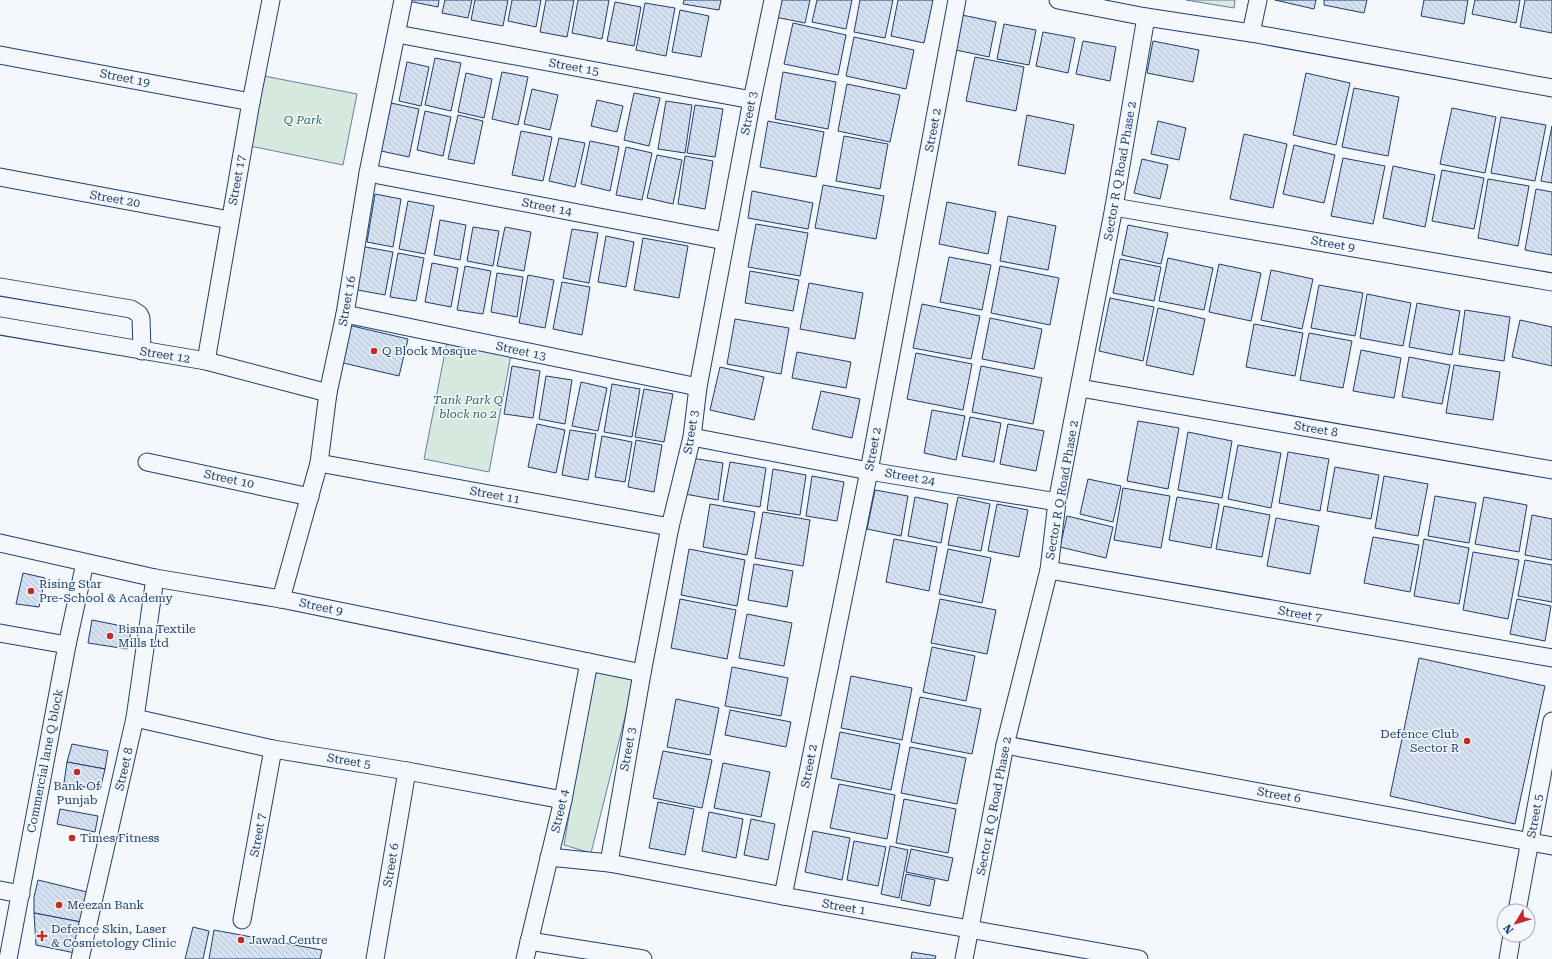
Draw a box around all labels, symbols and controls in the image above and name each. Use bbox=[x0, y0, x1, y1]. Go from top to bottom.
street label: Street 15 bbox=[548, 56, 601, 78]
street label: Street 19 bbox=[99, 66, 152, 90]
street label: Street 3 bbox=[738, 90, 760, 136]
street label: Sector R Q Road Phase 2 bbox=[1101, 100, 1139, 242]
street label: Street 2 bbox=[922, 107, 944, 153]
park label: Q Park bbox=[284, 113, 323, 127]
street label: Street 17 bbox=[226, 153, 248, 206]
street label: Street 20 bbox=[89, 188, 142, 210]
street label: Street 14 bbox=[521, 195, 574, 219]
street label: Street 9 bbox=[1310, 233, 1356, 255]
street label: Street 16 bbox=[336, 274, 358, 327]
street label: Street 13 bbox=[495, 339, 548, 363]
street label: Street 12 bbox=[139, 344, 191, 366]
place label: Q Block Mosque bbox=[382, 344, 477, 358]
marker: Q Block Mosque bbox=[369, 346, 379, 356]
park label: Tank Park Q block no 2 bbox=[433, 393, 503, 421]
street label: Street 3 bbox=[681, 409, 701, 455]
street label: Street 8 bbox=[1293, 418, 1339, 440]
street label: Sector R Q Road Phase 2 bbox=[1043, 419, 1081, 561]
street label: Street 2 bbox=[862, 426, 884, 472]
street label: Street 24 bbox=[884, 466, 937, 488]
street label: Street 10 bbox=[203, 467, 256, 491]
street label: Street 11 bbox=[469, 484, 522, 506]
place label: Rising Star Pre-School & Academy bbox=[39, 577, 174, 605]
marker: Rising Star Pre-School & Academy bbox=[26, 586, 36, 596]
street label: Street 9 bbox=[298, 596, 344, 618]
street label: Street 7 bbox=[1277, 603, 1323, 625]
place label: Bisma Textile Mills Ltd bbox=[118, 622, 196, 650]
marker: Bisma Textile Mills Ltd bbox=[105, 631, 115, 641]
street label: Commercial lane Q block bbox=[24, 687, 66, 834]
street label: Street 3 bbox=[617, 726, 639, 772]
place label: Defence Club Sector R bbox=[1380, 727, 1460, 755]
street label: Sector R Q Road Phase 2 bbox=[974, 735, 1014, 877]
marker: Defence Club Sector R bbox=[1462, 736, 1472, 746]
street label: Street 2 bbox=[798, 743, 820, 789]
street label: Street 8 bbox=[112, 746, 136, 792]
street label: Street 5 bbox=[326, 751, 372, 771]
marker: Bank Of Punjab bbox=[72, 767, 82, 777]
place label: Bank Of Punjab bbox=[54, 779, 101, 807]
street label: Street 6 bbox=[1256, 784, 1302, 806]
street label: Street 4 bbox=[548, 788, 572, 834]
street label: Street 5 bbox=[1524, 793, 1546, 839]
street label: Street 7 bbox=[247, 812, 269, 858]
place label: Times Fitness bbox=[80, 831, 160, 845]
marker: Times Fitness bbox=[67, 833, 77, 843]
street label: Street 6 bbox=[380, 842, 402, 888]
street label: Street 1 bbox=[821, 896, 867, 918]
place label: Meezan Bank bbox=[67, 898, 144, 912]
marker: Meezan Bank bbox=[54, 900, 64, 910]
north arrow bbox=[1496, 903, 1536, 943]
text: N bbox=[1500, 921, 1516, 936]
place label: Defence Skin, Laser & Cosmetology Clinic bbox=[51, 922, 177, 950]
marker: Defence Skin, Laser & Cosmetology Clinic bbox=[36, 930, 48, 942]
place label: Jawad Centre bbox=[249, 933, 328, 947]
marker: Jawad Centre bbox=[236, 935, 246, 945]

